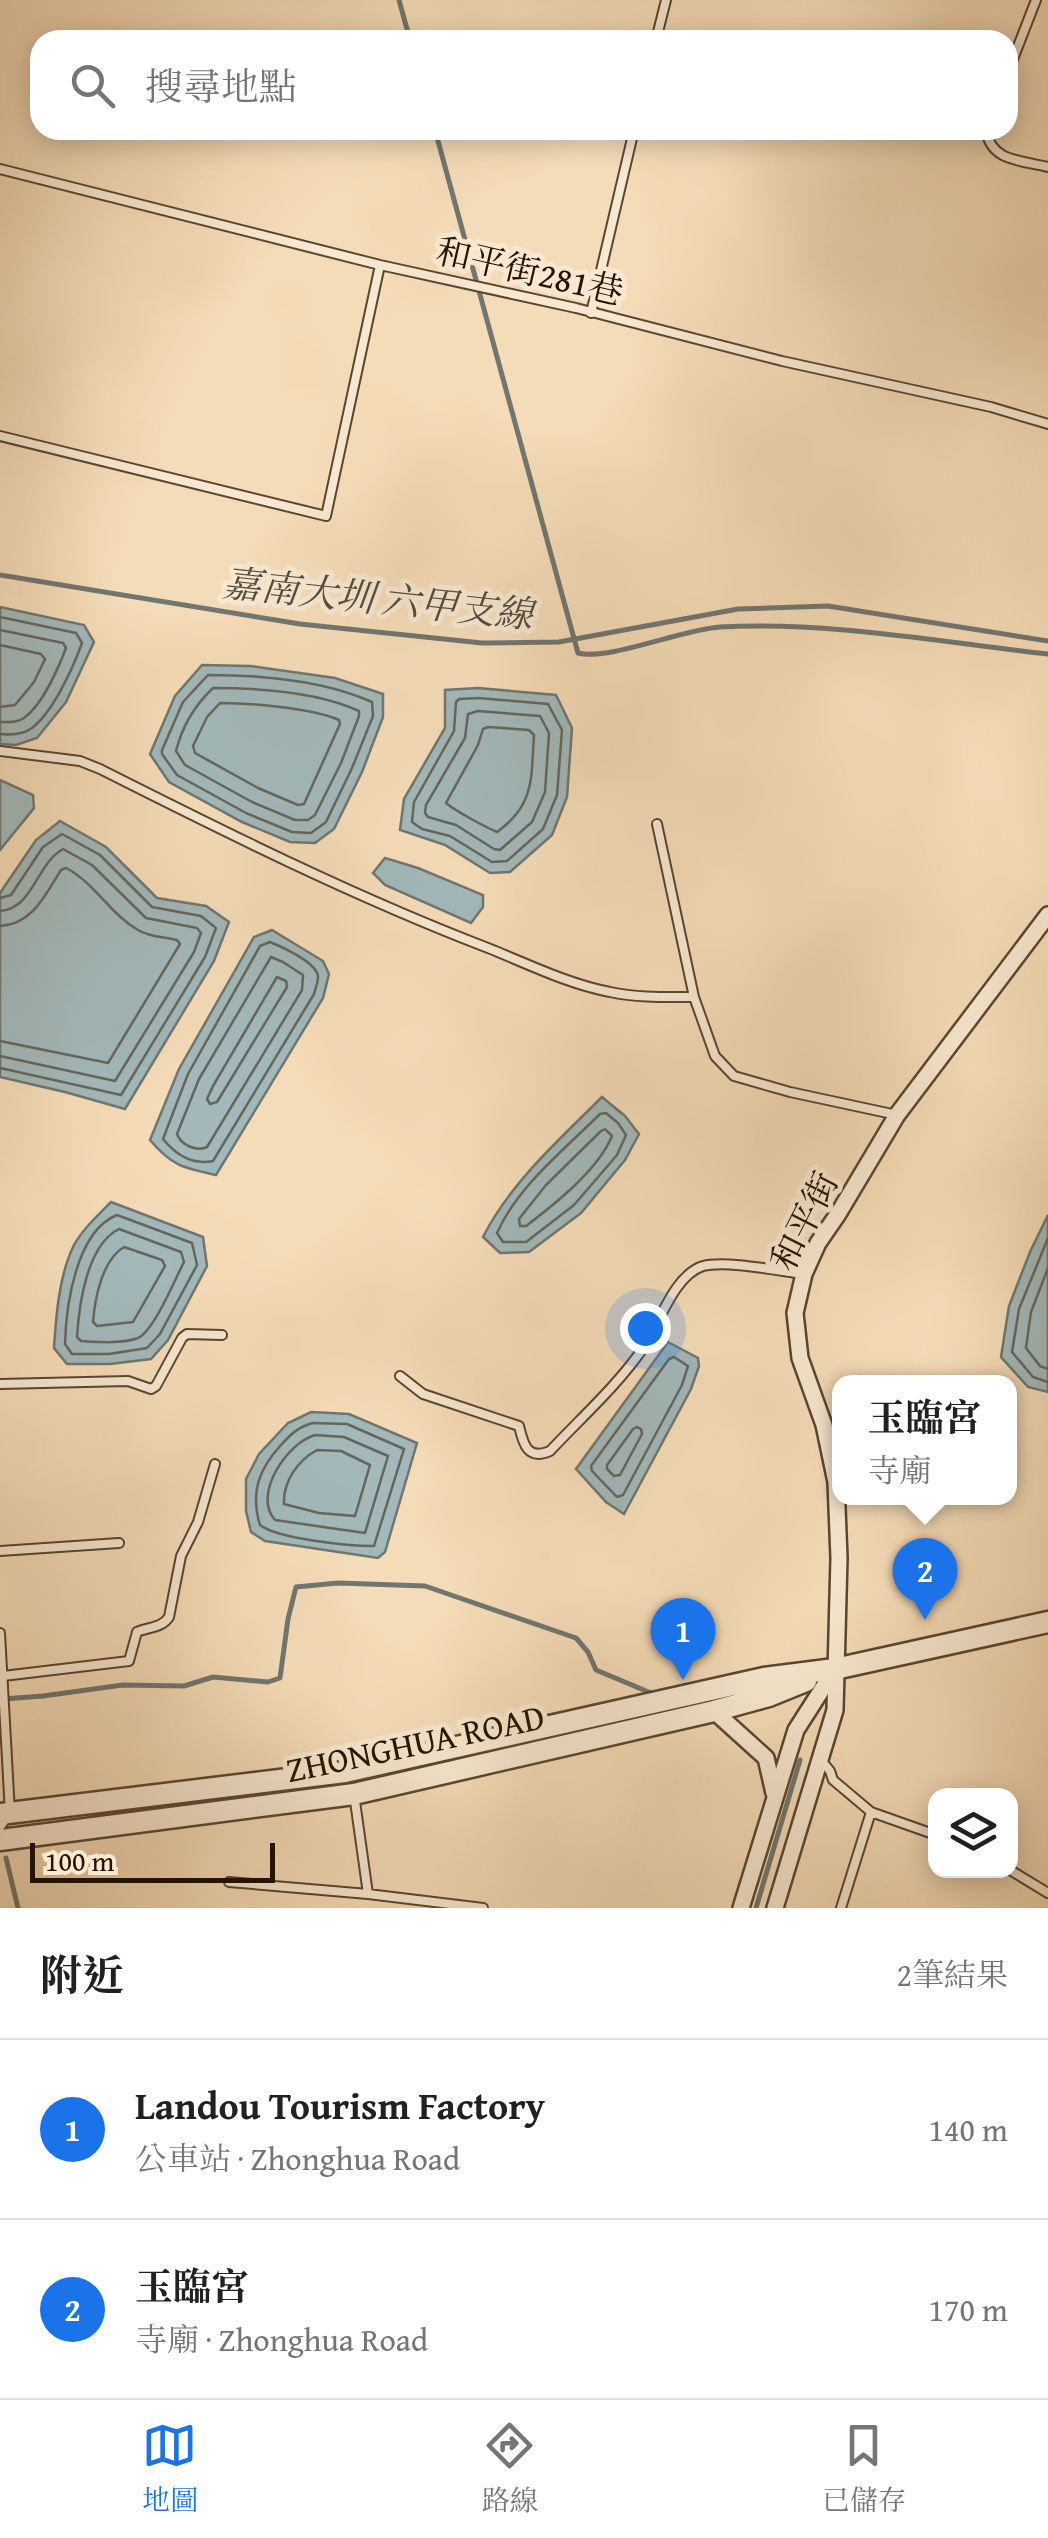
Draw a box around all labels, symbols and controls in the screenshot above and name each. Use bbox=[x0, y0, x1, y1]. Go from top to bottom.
search box bbox=[30, 30, 1018, 140]
icon: search bbox=[65, 58, 120, 113]
text: 搜尋地點 bbox=[145, 58, 297, 114]
street label: 和平街281巷 bbox=[431, 225, 629, 317]
water label: 嘉南大圳 六甲支線 bbox=[220, 554, 540, 643]
street label: 和平街 bbox=[757, 1163, 851, 1279]
your location bbox=[620, 1303, 671, 1354]
popup bbox=[832, 1375, 1017, 1505]
text: 玉臨宮 bbox=[867, 1389, 982, 1445]
text: 寺廟 bbox=[867, 1447, 932, 1494]
pin: 2 bbox=[892, 1538, 958, 1620]
pin: 1 bbox=[650, 1598, 716, 1680]
street label: ZHONGHUA ROAD bbox=[281, 1691, 549, 1795]
map controls bbox=[928, 1788, 1018, 1878]
button: layers bbox=[928, 1788, 1018, 1878]
scale bar bbox=[30, 1838, 275, 1882]
text: 100 m bbox=[45, 1840, 114, 1881]
text: 附近 bbox=[40, 1944, 124, 2005]
text: 2筆結果 bbox=[897, 1951, 1008, 1998]
text: Landou Tourism Factory bbox=[135, 2077, 545, 2133]
text: 1 bbox=[64, 2106, 81, 2153]
text: 140 m bbox=[929, 2106, 1008, 2153]
text: 公車站 · Zhonghua Road bbox=[135, 2135, 460, 2182]
text: 玉臨宮 bbox=[135, 2258, 249, 2314]
text: 2 bbox=[64, 2286, 81, 2333]
text: 170 m bbox=[929, 2286, 1008, 2333]
text: 寺廟 · Zhonghua Road bbox=[135, 2316, 428, 2363]
tab: 地圖 bbox=[142, 2418, 198, 2520]
tab: 路線 bbox=[482, 2418, 538, 2520]
tab: 已儲存 bbox=[822, 2418, 906, 2520]

